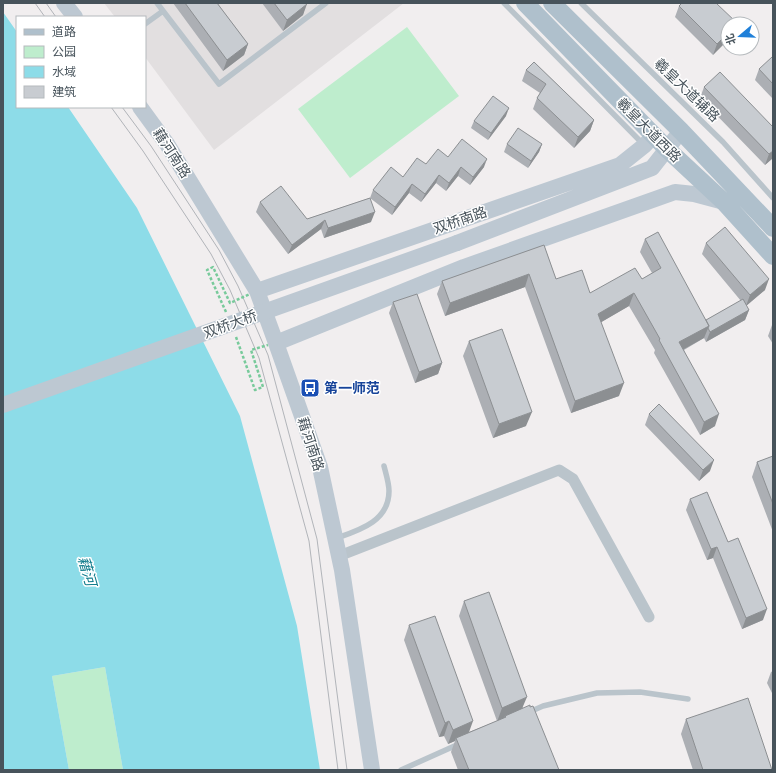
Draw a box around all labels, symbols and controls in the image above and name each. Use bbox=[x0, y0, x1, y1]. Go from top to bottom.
legend bbox=[16, 16, 146, 108]
north arrow bbox=[720, 16, 760, 56]
text: 道路 bbox=[52, 25, 76, 40]
text: 北 bbox=[723, 32, 739, 46]
text: 公园 bbox=[52, 45, 76, 60]
street label: 羲皇大道辅路 bbox=[651, 55, 723, 126]
text: 水域 bbox=[52, 65, 76, 80]
text: 建筑 bbox=[52, 85, 76, 100]
street label: 羲皇大道西路 bbox=[613, 95, 684, 166]
street label: 藉河南路 bbox=[149, 125, 194, 181]
street label: 双桥南路 bbox=[431, 203, 489, 238]
street label: 双桥大桥 bbox=[201, 307, 259, 342]
bus stop icon: 第一师范 bbox=[299, 377, 321, 399]
place label: 第一师范 bbox=[324, 380, 380, 397]
street label: 藉河南路 bbox=[294, 415, 327, 473]
water label: 藉河 bbox=[74, 554, 101, 591]

